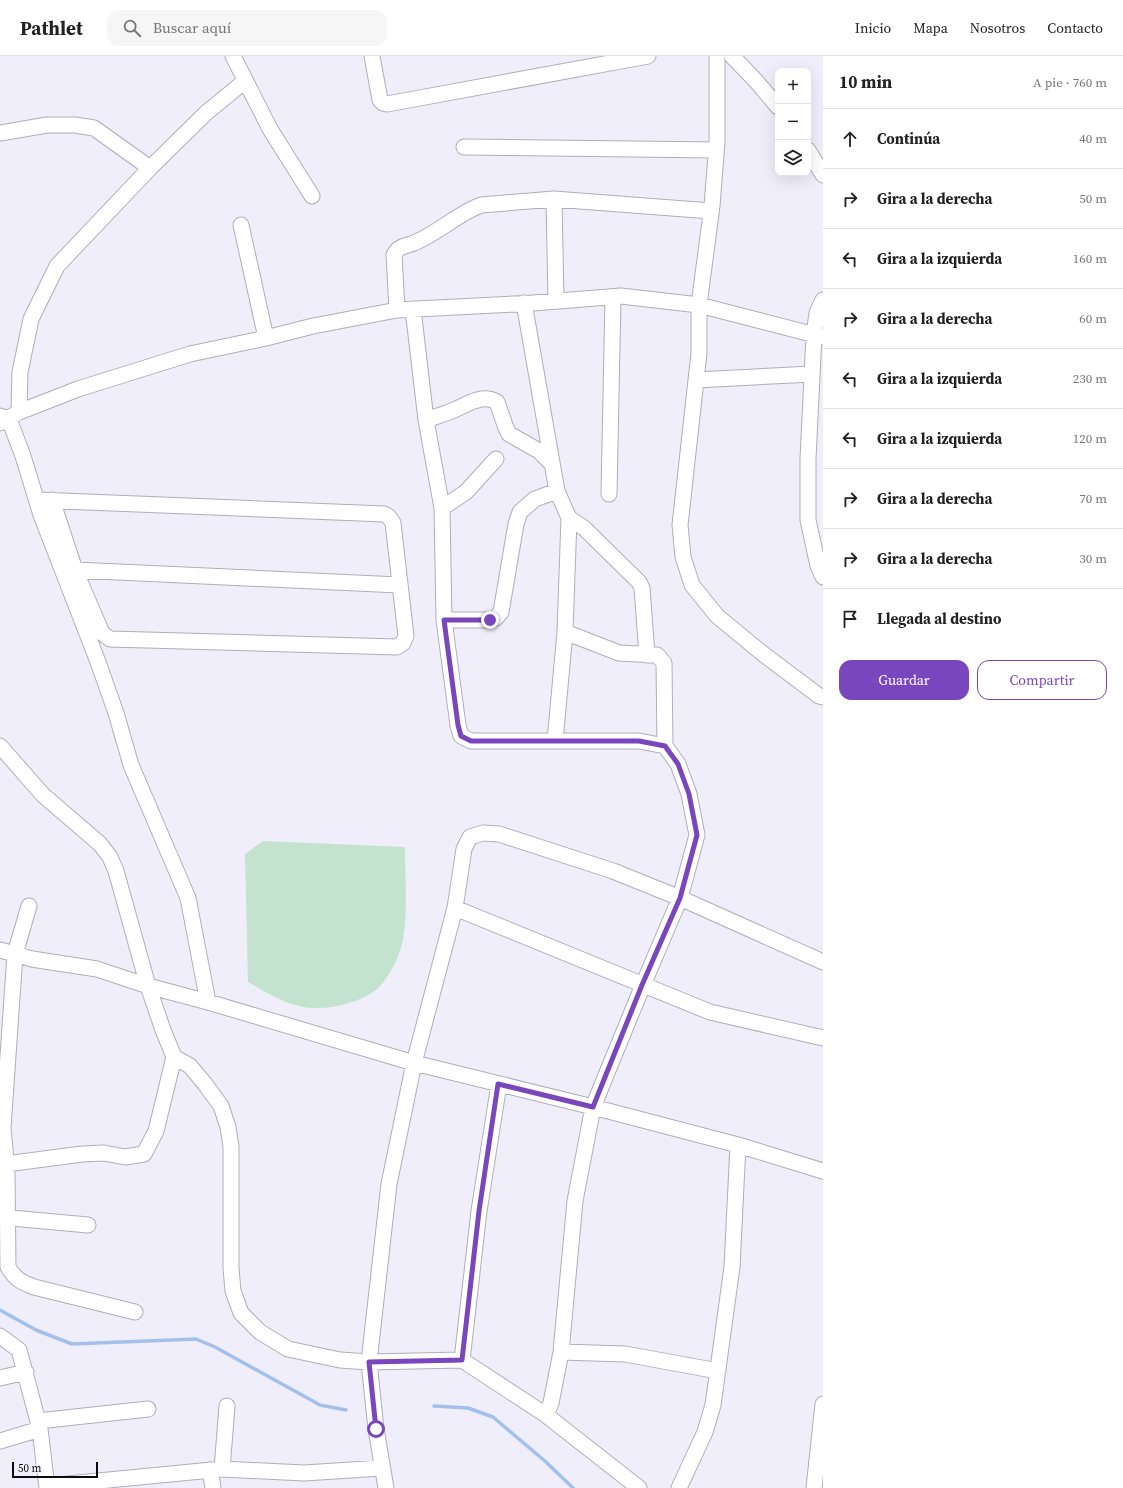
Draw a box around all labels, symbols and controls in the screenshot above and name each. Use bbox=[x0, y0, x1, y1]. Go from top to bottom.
search box bbox=[107, 10, 387, 46]
text: Pathlet bbox=[20, 15, 83, 41]
icon: search bbox=[121, 17, 143, 39]
text: Buscar aquí bbox=[153, 17, 231, 38]
text: Inicio bbox=[855, 18, 891, 38]
text: Mapa bbox=[913, 18, 948, 38]
text: Nosotros bbox=[970, 18, 1025, 38]
text: Contacto bbox=[1047, 18, 1103, 38]
map controls bbox=[775, 68, 811, 176]
button: + bbox=[775, 68, 811, 104]
text: 10 min bbox=[839, 70, 892, 94]
text: A pie · 760 m bbox=[1033, 74, 1107, 91]
button: − bbox=[775, 104, 811, 140]
icon: ahead bbox=[839, 128, 861, 150]
text: Continúa bbox=[877, 128, 940, 149]
text: 40 m bbox=[1079, 130, 1107, 147]
button: layers bbox=[775, 140, 811, 176]
icon: right bbox=[839, 188, 861, 210]
text: Gira a la derecha bbox=[877, 188, 992, 209]
text: 50 m bbox=[1079, 190, 1107, 207]
icon: left bbox=[839, 248, 861, 270]
text: Gira a la izquierda bbox=[877, 248, 1002, 269]
text: 160 m bbox=[1073, 250, 1107, 267]
icon: right bbox=[839, 308, 861, 330]
text: Gira a la derecha bbox=[877, 308, 992, 329]
text: 60 m bbox=[1079, 310, 1107, 327]
icon: left bbox=[839, 368, 861, 390]
text: Gira a la izquierda bbox=[877, 368, 1002, 389]
text: 230 m bbox=[1073, 370, 1107, 387]
icon: left bbox=[839, 428, 861, 450]
text: Gira a la izquierda bbox=[877, 428, 1002, 449]
text: 120 m bbox=[1073, 430, 1107, 447]
icon: right bbox=[839, 488, 861, 510]
text: Gira a la derecha bbox=[877, 488, 992, 509]
text: 70 m bbox=[1079, 490, 1107, 507]
icon: right bbox=[839, 548, 861, 570]
text: Gira a la derecha bbox=[877, 548, 992, 569]
text: 30 m bbox=[1079, 550, 1107, 567]
icon: arrive bbox=[839, 608, 861, 630]
text: Llegada al destino bbox=[877, 608, 1002, 629]
route end bbox=[481, 611, 499, 629]
button: Guardar bbox=[839, 660, 969, 700]
button: Compartir bbox=[977, 660, 1107, 700]
route start bbox=[367, 1420, 385, 1438]
scale bar bbox=[12, 1460, 98, 1479]
text: 50 m bbox=[18, 1461, 41, 1476]

